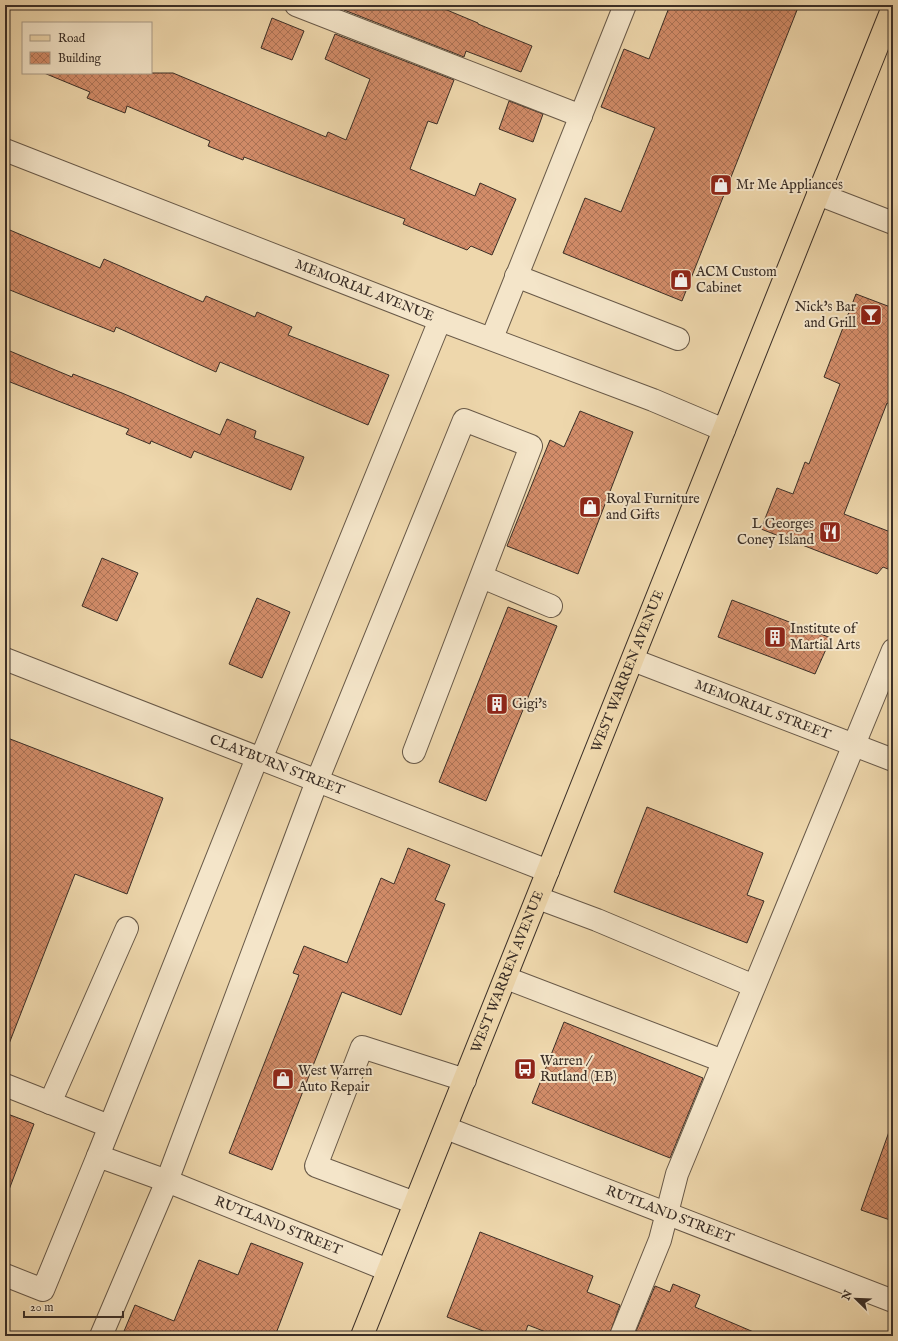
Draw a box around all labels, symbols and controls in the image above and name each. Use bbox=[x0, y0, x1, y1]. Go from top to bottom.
legend bbox=[22, 22, 152, 74]
text: Road bbox=[58, 31, 86, 46]
text: Building bbox=[58, 51, 102, 66]
shop icon: Mr Me Appliances bbox=[708, 172, 734, 198]
place label: Mr Me Appliances bbox=[736, 176, 843, 194]
street label: MEMORIAL AVENUE bbox=[292, 255, 437, 326]
place label: ACM Custom Cabinet bbox=[695, 263, 777, 297]
shop icon: ACM Custom Cabinet bbox=[668, 267, 694, 293]
place label: Nick's Bar and Grill bbox=[795, 298, 856, 332]
bar icon: Nick's Bar and Grill bbox=[858, 302, 884, 328]
place label: Royal Furniture and Gifts bbox=[606, 490, 700, 524]
shop icon: Royal Furniture and Gifts bbox=[577, 494, 603, 520]
place label: L Georges Coney Island bbox=[737, 515, 815, 549]
restaurant icon: L Georges Coney Island bbox=[817, 519, 843, 545]
street label: WEST WARREN AVENUE bbox=[587, 587, 668, 755]
place label: Institute of Martial Arts bbox=[790, 620, 860, 654]
building icon: Institute of Martial Arts bbox=[762, 624, 788, 650]
street label: MEMORIAL STREET bbox=[692, 676, 834, 744]
building icon: Gigi's bbox=[484, 691, 510, 717]
place label: Gigi's bbox=[512, 695, 547, 713]
street label: CLAYBURN STREET bbox=[207, 731, 348, 800]
street label: WEST WARREN AVENUE bbox=[467, 888, 548, 1056]
place label: Warren / Rutland (EB) bbox=[540, 1052, 617, 1086]
bus stop icon: Warren / Rutland (EB) bbox=[512, 1056, 538, 1082]
place label: West Warren Auto Repair bbox=[297, 1062, 373, 1096]
shop icon: West Warren Auto Repair bbox=[270, 1066, 296, 1092]
street label: RUTLAND STREET bbox=[603, 1182, 737, 1248]
street label: RUTLAND STREET bbox=[212, 1192, 345, 1260]
north arrow bbox=[836, 1279, 876, 1319]
text: N bbox=[839, 1288, 856, 1304]
scale bar bbox=[24, 1293, 123, 1319]
text: 20 m bbox=[30, 1300, 53, 1315]

